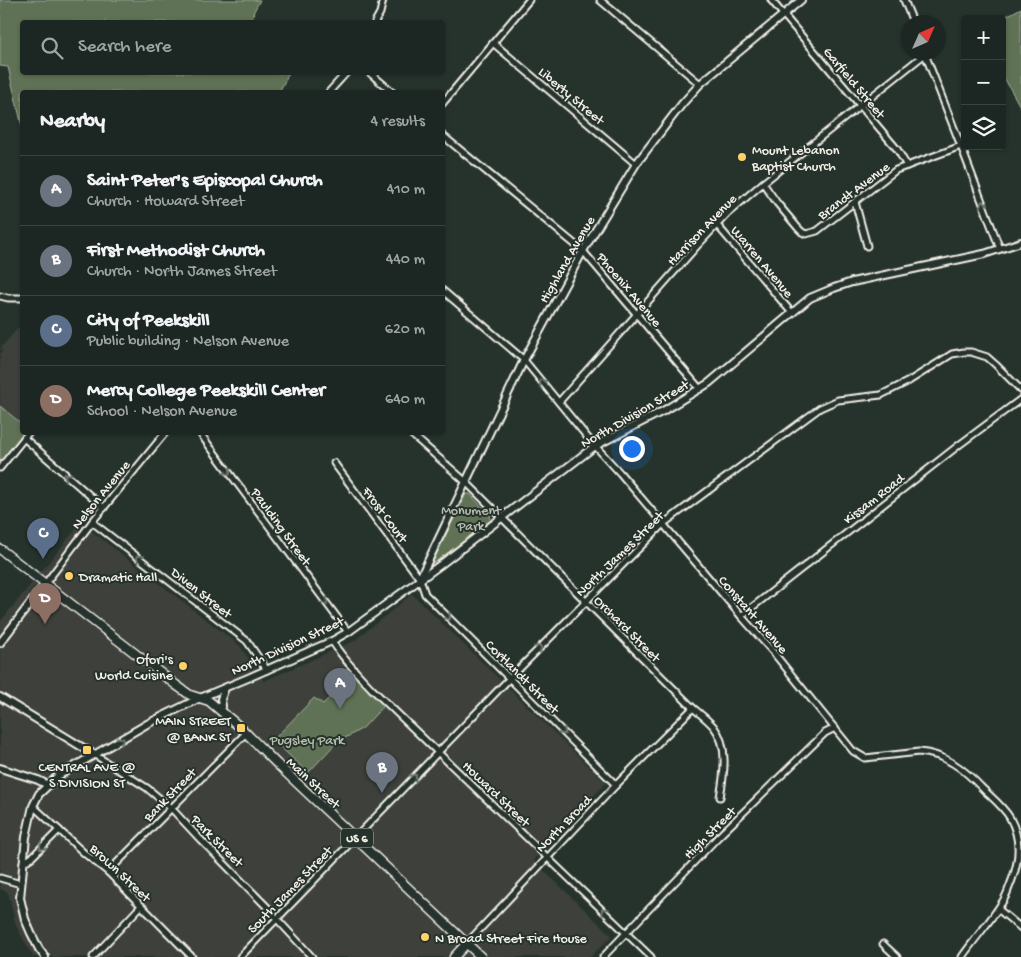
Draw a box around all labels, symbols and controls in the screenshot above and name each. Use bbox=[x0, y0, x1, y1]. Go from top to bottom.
north arrow bbox=[901, 15, 946, 60]
map controls bbox=[961, 15, 1006, 150]
button: + bbox=[961, 15, 1006, 60]
search box bbox=[20, 20, 445, 75]
icon: search bbox=[38, 34, 66, 62]
text: Search here bbox=[78, 36, 172, 59]
street label: Garfield Street bbox=[818, 44, 889, 124]
button: − bbox=[961, 60, 1006, 105]
street label: Liberty Street bbox=[534, 64, 608, 130]
button: layers bbox=[961, 105, 1006, 150]
text: Nearby bbox=[40, 110, 105, 135]
text: 4 results bbox=[370, 113, 425, 132]
place label: Mount Lebanon Baptist Church bbox=[751, 143, 840, 176]
marker: Mount Lebanon Baptist Church bbox=[736, 151, 748, 163]
street label: Brandt Avenue bbox=[814, 159, 895, 225]
text: Saint Peter's Episcopal Church bbox=[87, 170, 323, 193]
text: A bbox=[51, 181, 61, 200]
text: 410 m bbox=[387, 181, 425, 200]
street label: Harrison Avenue bbox=[664, 191, 742, 270]
text: Church · Howard Street bbox=[87, 193, 244, 212]
one-way arrow bbox=[979, 200, 989, 208]
street label: Highland Avenue bbox=[536, 213, 600, 307]
street label: Warren Avenue bbox=[726, 223, 797, 303]
text: First Methodist Church bbox=[87, 240, 265, 263]
street label: Phoenix Avenue bbox=[591, 249, 665, 332]
text: B bbox=[52, 251, 60, 270]
text: 440 m bbox=[386, 251, 425, 270]
text: Church · North James Street bbox=[87, 263, 277, 282]
text: City of Peekskill bbox=[87, 310, 210, 333]
text: C bbox=[52, 321, 60, 340]
text: 620 m bbox=[385, 321, 425, 340]
text: Public building · Nelson Avenue bbox=[87, 333, 289, 352]
street label: North Division Street bbox=[578, 377, 693, 453]
one-way arrow bbox=[539, 378, 548, 387]
text: Mercy College Peekskill Center bbox=[87, 380, 325, 403]
text: D bbox=[51, 391, 61, 410]
text: 640 m bbox=[385, 391, 425, 410]
text: School · Nelson Avenue bbox=[87, 403, 237, 422]
your location bbox=[619, 436, 645, 462]
street label: Nelson Avenue bbox=[69, 457, 135, 534]
one-way arrow bbox=[223, 466, 231, 475]
street label: Kissam Road bbox=[841, 470, 910, 529]
one-way arrow bbox=[64, 473, 73, 482]
street label: Frost Court bbox=[357, 483, 411, 548]
street label: Paulding Street bbox=[246, 485, 315, 571]
park label: Monument Park bbox=[441, 503, 502, 536]
street label: North James Street bbox=[573, 507, 669, 601]
pin: C bbox=[27, 518, 59, 559]
one-way arrow bbox=[135, 555, 145, 564]
street label: Diven Street bbox=[166, 564, 235, 624]
marker: Dramatic Hall bbox=[63, 570, 75, 582]
place label: Dramatic Hall bbox=[78, 570, 157, 587]
street label: Constant Avenue bbox=[714, 573, 791, 659]
pin: D bbox=[29, 583, 61, 624]
street label: Orchard Street bbox=[589, 593, 664, 668]
one-way arrow bbox=[319, 596, 328, 606]
one-way arrow bbox=[442, 612, 451, 621]
street label: North Division Street bbox=[229, 613, 348, 681]
street label: Cortlandt Street bbox=[481, 637, 563, 719]
one-way arrow bbox=[533, 645, 542, 654]
place label: Ofori's World Cuisine bbox=[95, 652, 174, 685]
marker: Ofori's World Cuisine bbox=[177, 660, 189, 672]
pin: A bbox=[324, 668, 356, 709]
place label: MAIN STREET @ BANK ST bbox=[155, 714, 232, 747]
marker: MAIN STREET @ BANK ST bbox=[235, 722, 247, 734]
one-way arrow bbox=[557, 726, 566, 735]
park label: Pugsley Park bbox=[269, 733, 346, 750]
one-way arrow bbox=[115, 736, 124, 746]
marker: CENTRAL AVE @ S DIVISION ST bbox=[81, 744, 93, 756]
pin: B bbox=[366, 752, 398, 793]
street label: Main Street bbox=[282, 754, 344, 814]
street label: Howard Street bbox=[458, 758, 534, 832]
place label: CENTRAL AVE @ S DIVISION ST bbox=[39, 760, 136, 793]
street label: Bank Street bbox=[140, 764, 202, 827]
one-way arrow bbox=[408, 774, 417, 783]
street label: North Broad bbox=[533, 791, 598, 857]
street label: High Street bbox=[681, 803, 741, 864]
street label: Park Street bbox=[186, 811, 247, 872]
road number: US 6 bbox=[341, 828, 373, 848]
street label: Brown Street bbox=[84, 840, 154, 907]
one-way arrow bbox=[39, 841, 48, 850]
street label: South James Street bbox=[245, 843, 338, 938]
one-way arrow bbox=[601, 908, 610, 917]
marker: N Broad Street Fire House bbox=[419, 931, 431, 943]
place label: N Broad Street Fire House bbox=[435, 931, 587, 948]

